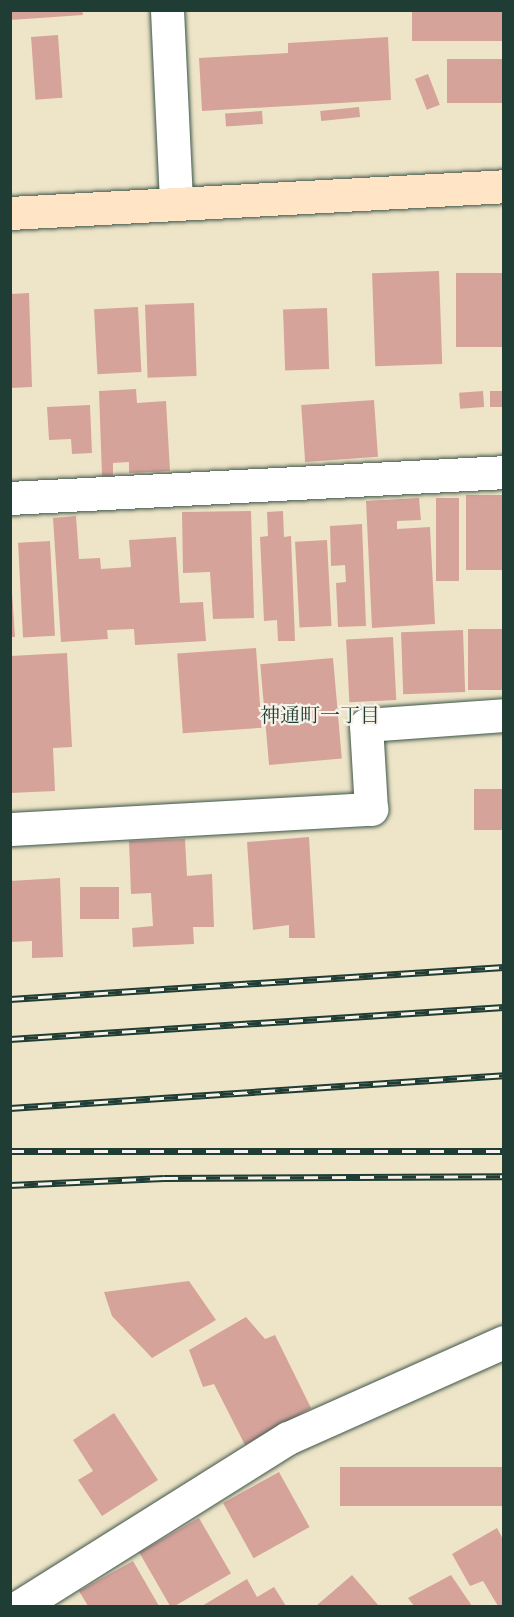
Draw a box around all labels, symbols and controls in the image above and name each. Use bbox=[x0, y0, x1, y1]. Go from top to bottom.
district label: 神通町一丁目 bbox=[260, 703, 380, 727]

